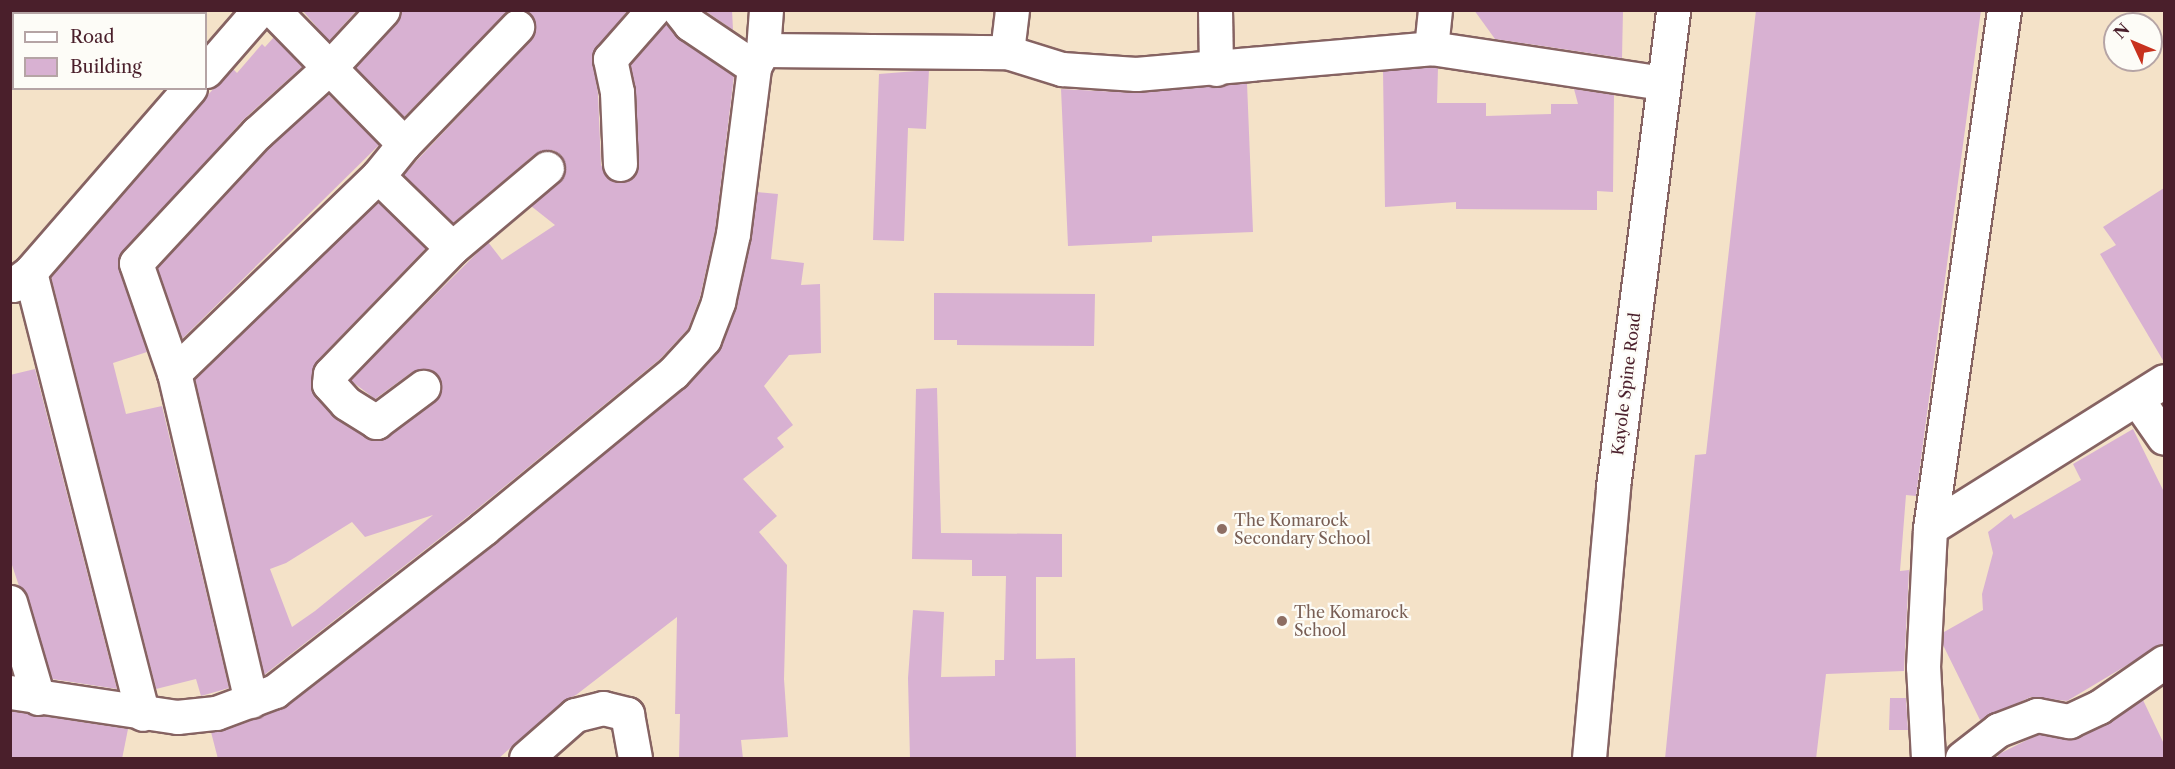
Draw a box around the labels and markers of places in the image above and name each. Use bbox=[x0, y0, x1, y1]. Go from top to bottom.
place label: The Komarock Secondary School bbox=[1234, 510, 1371, 548]
marker: The Komarock Secondary School bbox=[1215, 522, 1229, 536]
place label: The Komarock School bbox=[1294, 602, 1408, 640]
marker: The Komarock School bbox=[1275, 614, 1289, 628]

